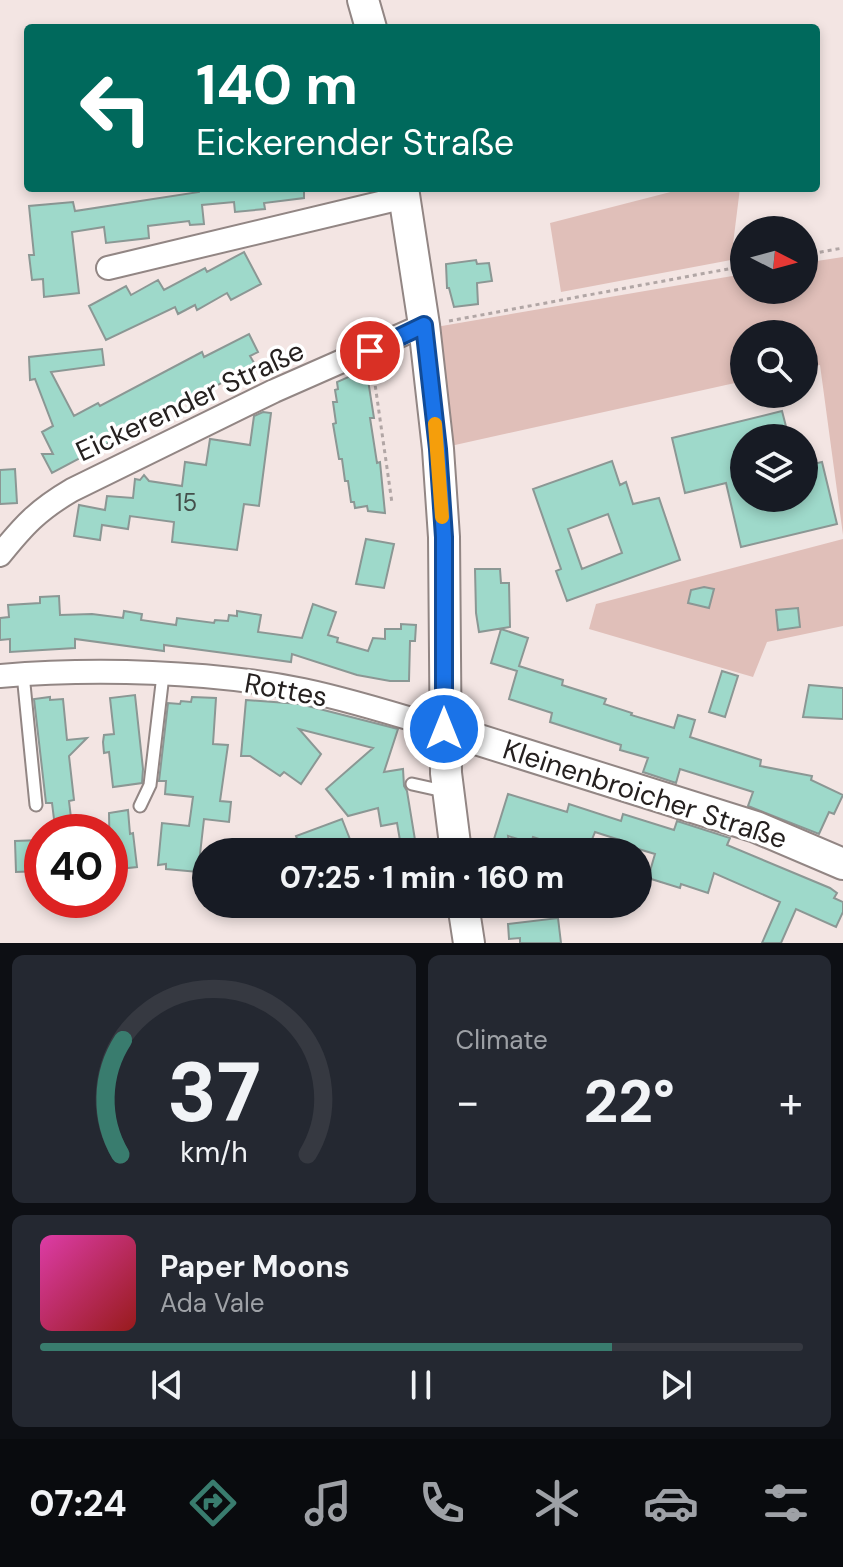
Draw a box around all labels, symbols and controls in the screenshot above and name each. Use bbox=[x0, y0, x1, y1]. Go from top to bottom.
text: 140 m bbox=[196, 48, 358, 121]
icon: left bbox=[64, 56, 168, 160]
text: Eickerender Straße bbox=[196, 119, 514, 166]
north arrow bbox=[730, 216, 818, 304]
map controls bbox=[730, 216, 818, 512]
pin bbox=[336, 317, 404, 385]
button: search bbox=[730, 320, 818, 408]
icon: arrive bbox=[348, 329, 392, 373]
street label: Eickerender Straße bbox=[70, 332, 310, 470]
button: layers bbox=[730, 424, 818, 512]
house number: 15 bbox=[175, 487, 197, 518]
street label: Rottes bbox=[242, 665, 330, 715]
position arrow bbox=[402, 687, 486, 771]
street label: Kleinenbroicher Straße bbox=[498, 731, 792, 857]
speed limit sign: 40 bbox=[24, 814, 128, 918]
text: 07:25 · 1 min · 160 m bbox=[280, 858, 564, 897]
text: Climate bbox=[456, 1023, 548, 1057]
text: 37 bbox=[167, 1038, 261, 1147]
text: 22° bbox=[584, 1062, 675, 1141]
text: − bbox=[456, 1073, 480, 1131]
text: + bbox=[779, 1073, 803, 1131]
text: km/h bbox=[180, 1134, 248, 1171]
text: Paper Moons bbox=[160, 1247, 350, 1286]
text: Ada Vale bbox=[160, 1286, 265, 1320]
icon: previous bbox=[145, 1363, 189, 1407]
icon: pause bbox=[399, 1363, 443, 1407]
icon: next bbox=[654, 1363, 698, 1407]
icon: directions bbox=[185, 1475, 241, 1531]
icon: music bbox=[300, 1475, 356, 1531]
icon: phone bbox=[414, 1475, 470, 1531]
icon: climate bbox=[529, 1475, 585, 1531]
icon: car bbox=[643, 1475, 699, 1531]
icon: filters bbox=[758, 1475, 814, 1531]
text: 07:24 bbox=[29, 1480, 127, 1527]

